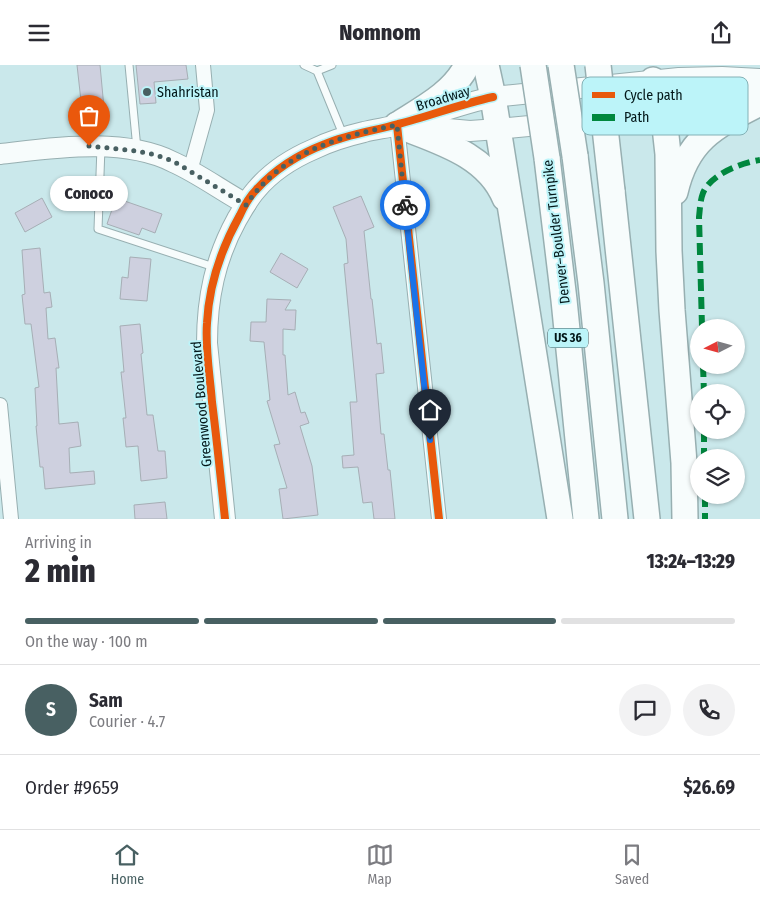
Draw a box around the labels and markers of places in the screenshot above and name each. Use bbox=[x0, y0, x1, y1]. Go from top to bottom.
place label: Shahristan bbox=[157, 84, 219, 101]
marker: Shahristan bbox=[141, 86, 153, 98]
pin bbox=[68, 95, 110, 146]
callout: Conoco bbox=[50, 176, 128, 211]
pin bbox=[409, 389, 451, 440]

